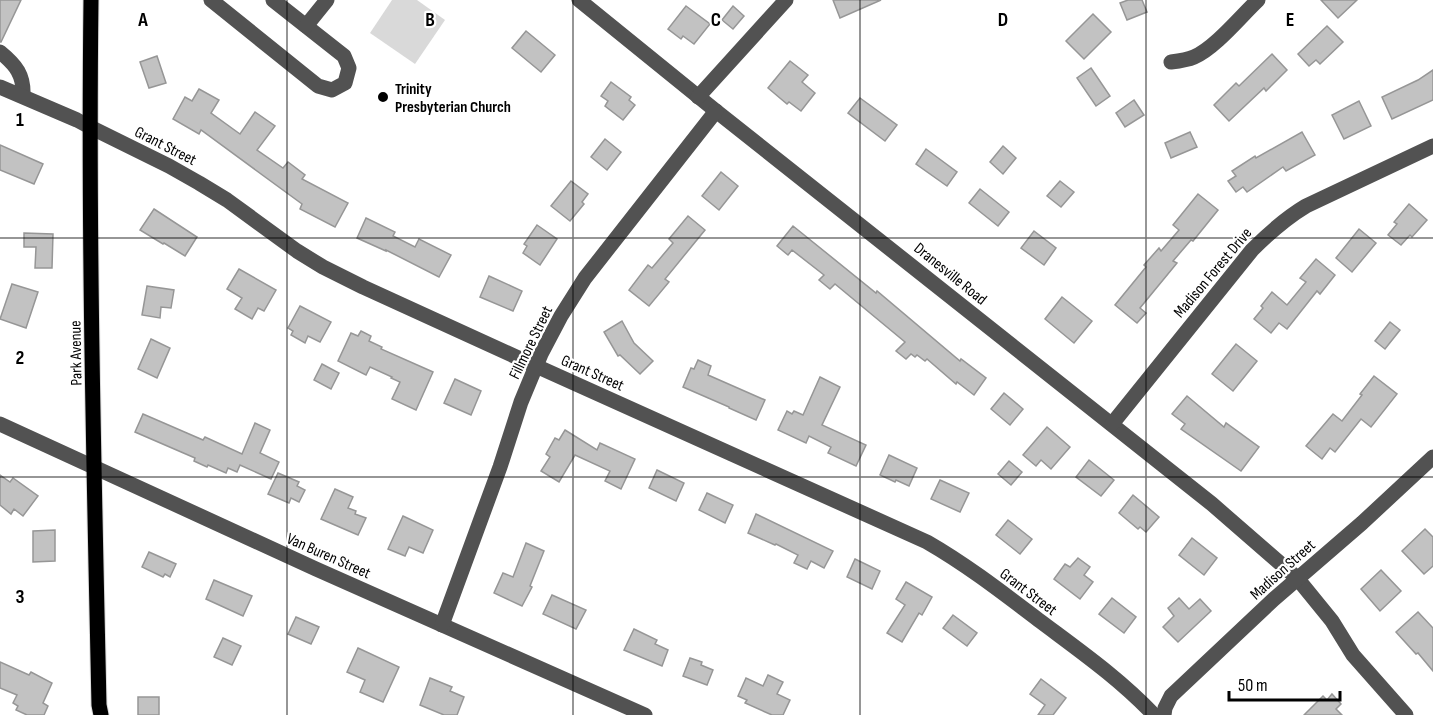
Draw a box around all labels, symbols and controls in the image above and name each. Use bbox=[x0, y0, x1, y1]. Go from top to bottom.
text: A bbox=[137, 8, 148, 32]
text: B bbox=[425, 8, 435, 32]
text: C bbox=[711, 8, 721, 32]
text: D bbox=[998, 8, 1008, 32]
text: E bbox=[1286, 8, 1294, 32]
place label: Trinity Presbyterian Church bbox=[395, 80, 511, 117]
marker: Trinity Presbyterian Church bbox=[376, 90, 390, 104]
text: 1 bbox=[16, 108, 24, 132]
street label: Grant Street bbox=[131, 123, 199, 170]
street label: Madison Forest Drive bbox=[1170, 224, 1256, 322]
street label: Dranesville Road bbox=[910, 239, 990, 309]
street label: Fillmore Street bbox=[505, 303, 557, 382]
street label: Park Avenue bbox=[66, 320, 87, 386]
text: 2 bbox=[16, 346, 24, 370]
street label: Grant Street bbox=[558, 351, 627, 396]
street label: Van Buren Street bbox=[283, 529, 373, 583]
street label: Madison Street bbox=[1247, 536, 1319, 604]
street label: Grant Street bbox=[996, 565, 1061, 620]
text: 3 bbox=[16, 585, 25, 609]
scale bar bbox=[1229, 664, 1340, 702]
text: 50 m bbox=[1238, 675, 1268, 696]

